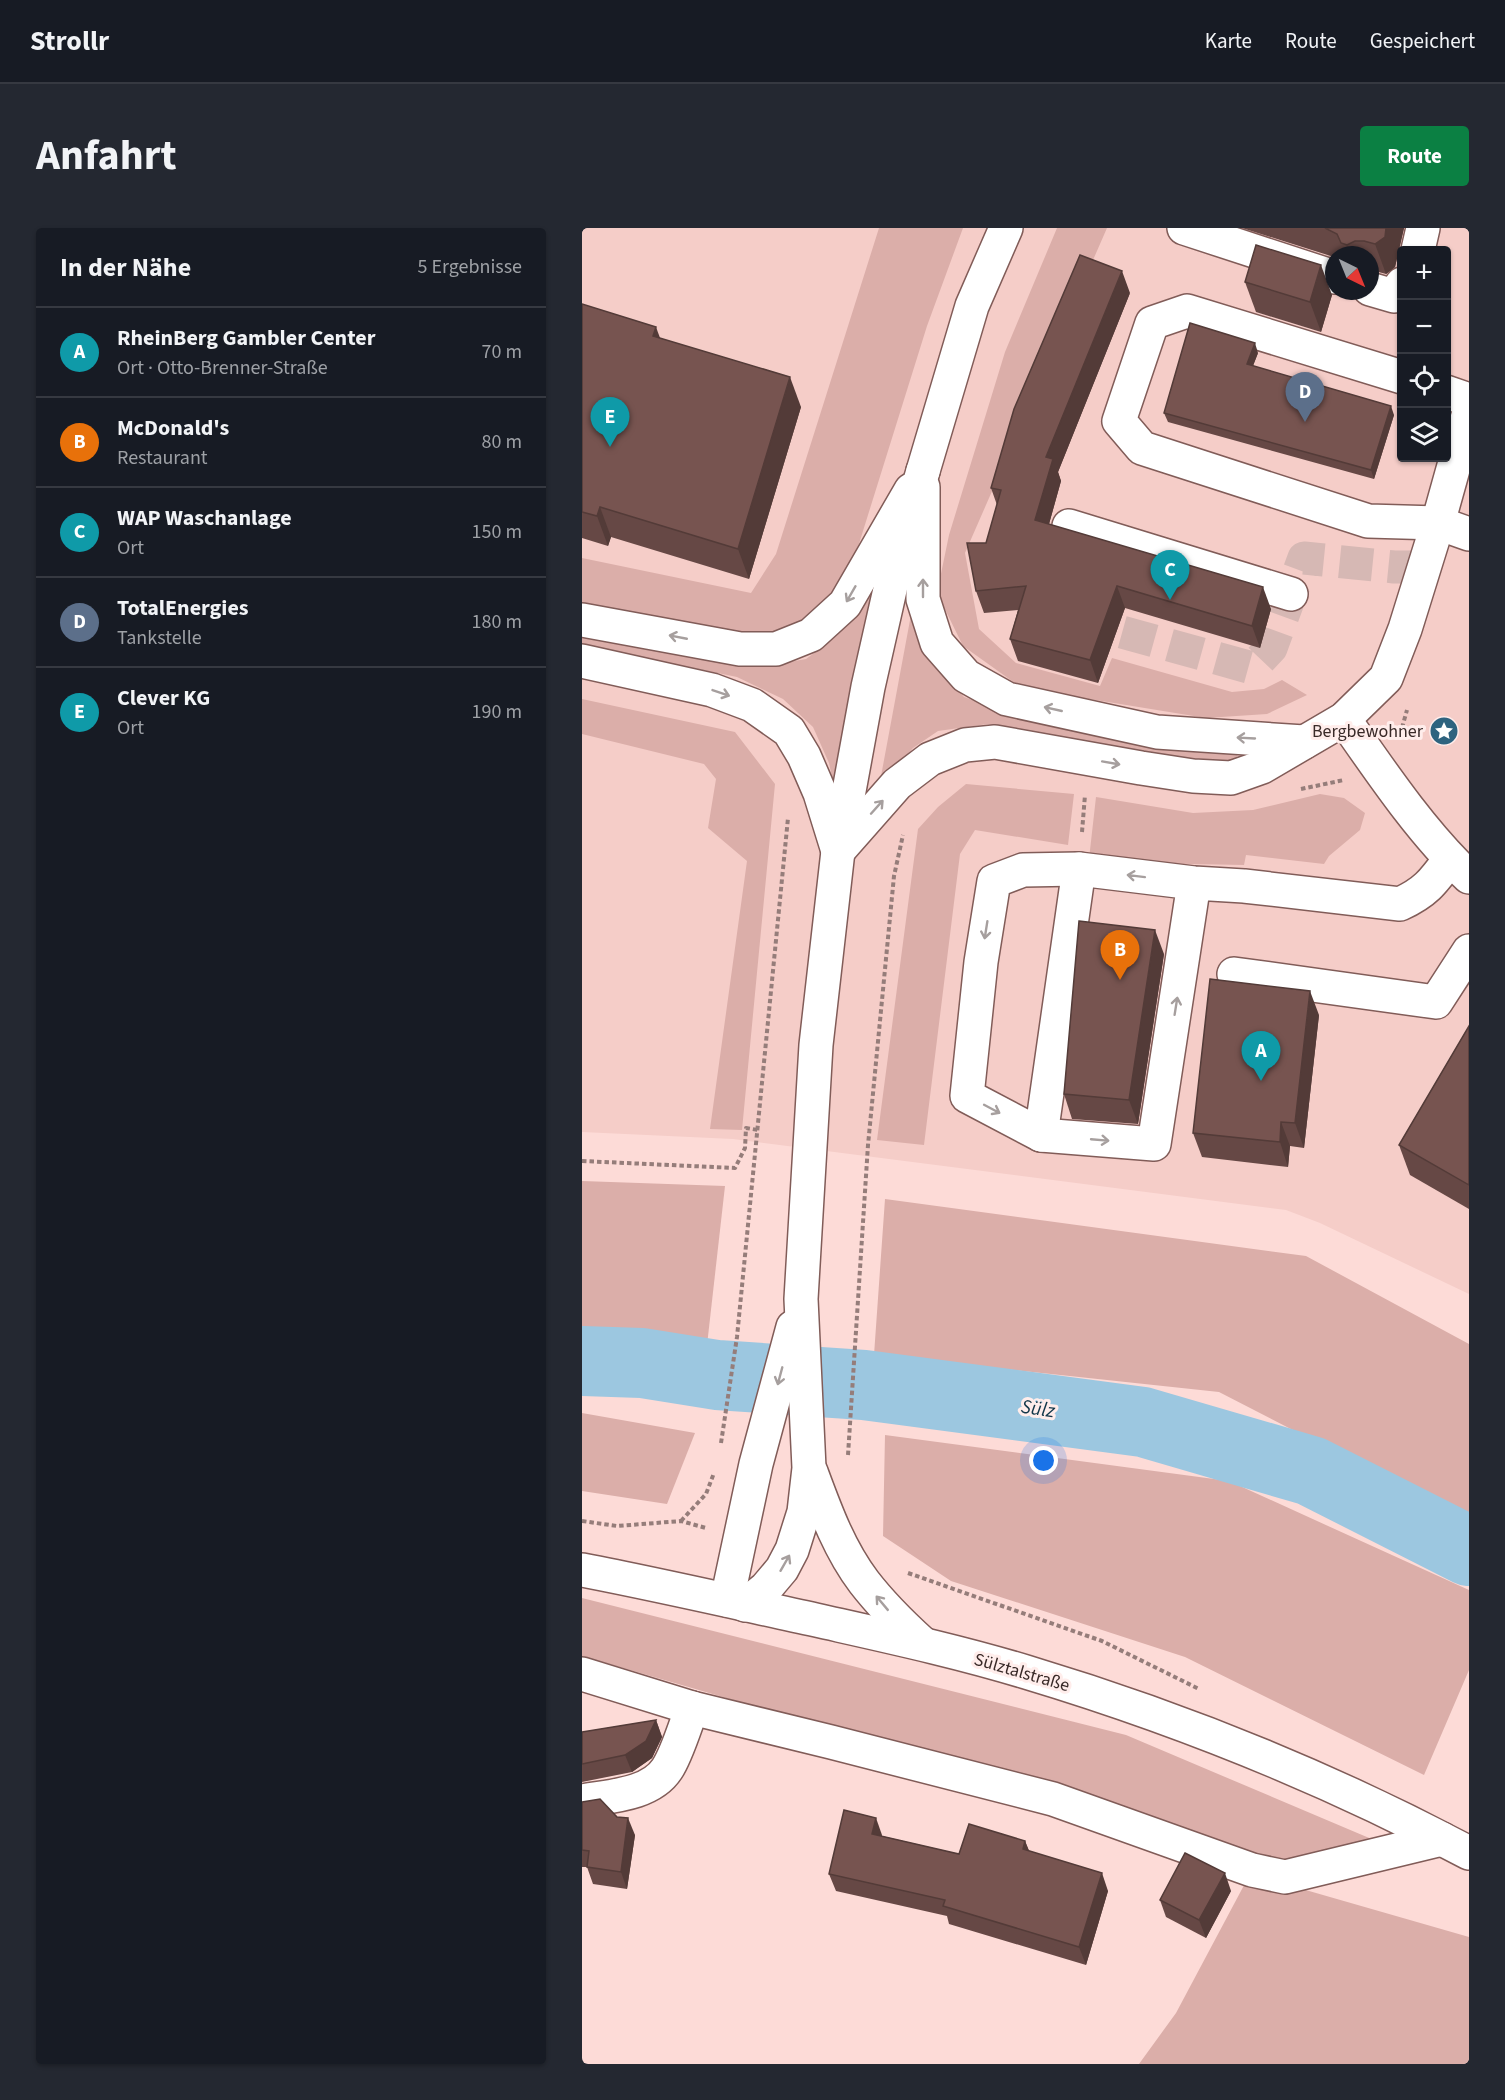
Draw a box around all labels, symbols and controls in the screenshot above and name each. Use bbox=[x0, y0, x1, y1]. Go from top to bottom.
text: Strollr bbox=[30, 21, 109, 61]
text: Karte bbox=[1205, 26, 1252, 56]
text: Route bbox=[1285, 26, 1337, 56]
text: Gespeichert bbox=[1370, 26, 1475, 56]
text: Anfahrt bbox=[36, 126, 177, 186]
button: Route bbox=[1360, 126, 1469, 186]
north arrow bbox=[1325, 246, 1379, 300]
map controls bbox=[1397, 246, 1451, 462]
button: + bbox=[1397, 246, 1451, 300]
text: In der Nähe bbox=[60, 249, 191, 286]
text: 5 Ergebnisse bbox=[417, 253, 522, 281]
button: − bbox=[1397, 300, 1451, 354]
text: RheinBerg Gambler Center bbox=[117, 322, 375, 354]
text: A bbox=[74, 338, 85, 366]
text: 70 m bbox=[482, 338, 522, 366]
text: Ort · Otto-Brenner-Straße bbox=[117, 354, 328, 382]
button: locate bbox=[1397, 354, 1451, 408]
pin: D bbox=[1286, 372, 1324, 422]
pin: E bbox=[591, 398, 630, 447]
button: layers bbox=[1397, 408, 1451, 462]
text: McDonald's bbox=[117, 412, 229, 444]
text: B bbox=[73, 428, 86, 456]
text: 80 m bbox=[482, 428, 522, 456]
text: Restaurant bbox=[117, 444, 208, 472]
text: WAP Waschanlage bbox=[117, 502, 292, 534]
text: C bbox=[74, 518, 85, 546]
text: 150 m bbox=[472, 518, 522, 546]
text: Ort bbox=[117, 534, 144, 562]
pin: C bbox=[1150, 550, 1190, 600]
one-way arrow bbox=[917, 579, 929, 599]
one-way arrow bbox=[845, 585, 857, 602]
text: TotalEnergies bbox=[117, 592, 249, 624]
text: D bbox=[73, 608, 86, 636]
text: 180 m bbox=[472, 608, 522, 636]
text: Tankstelle bbox=[117, 624, 202, 652]
one-way arrow bbox=[669, 631, 688, 642]
text: Clever KG bbox=[117, 682, 210, 714]
one-way arrow bbox=[711, 689, 730, 700]
text: E bbox=[74, 698, 85, 726]
text: 190 m bbox=[472, 698, 522, 726]
one-way arrow bbox=[1044, 703, 1064, 714]
text: Ort bbox=[117, 714, 144, 742]
place icon: Bergbewohner bbox=[1428, 715, 1460, 747]
place label: Bergbewohner bbox=[1312, 719, 1424, 744]
one-way arrow bbox=[1236, 733, 1256, 744]
one-way arrow bbox=[1101, 758, 1121, 769]
one-way arrow bbox=[870, 800, 884, 815]
one-way arrow bbox=[1127, 870, 1147, 881]
one-way arrow bbox=[980, 920, 991, 940]
pin: B bbox=[1100, 930, 1140, 980]
one-way arrow bbox=[1170, 996, 1181, 1016]
pin: A bbox=[1242, 1032, 1280, 1081]
one-way arrow bbox=[983, 1103, 1000, 1115]
one-way arrow bbox=[1089, 1135, 1109, 1146]
one-way arrow bbox=[774, 1366, 785, 1385]
water label: Sülz bbox=[1019, 1393, 1057, 1425]
your location bbox=[1029, 1446, 1058, 1475]
one-way arrow bbox=[779, 1555, 791, 1572]
one-way arrow bbox=[875, 1595, 888, 1611]
street label: Sülztalstraße bbox=[971, 1647, 1073, 1698]

